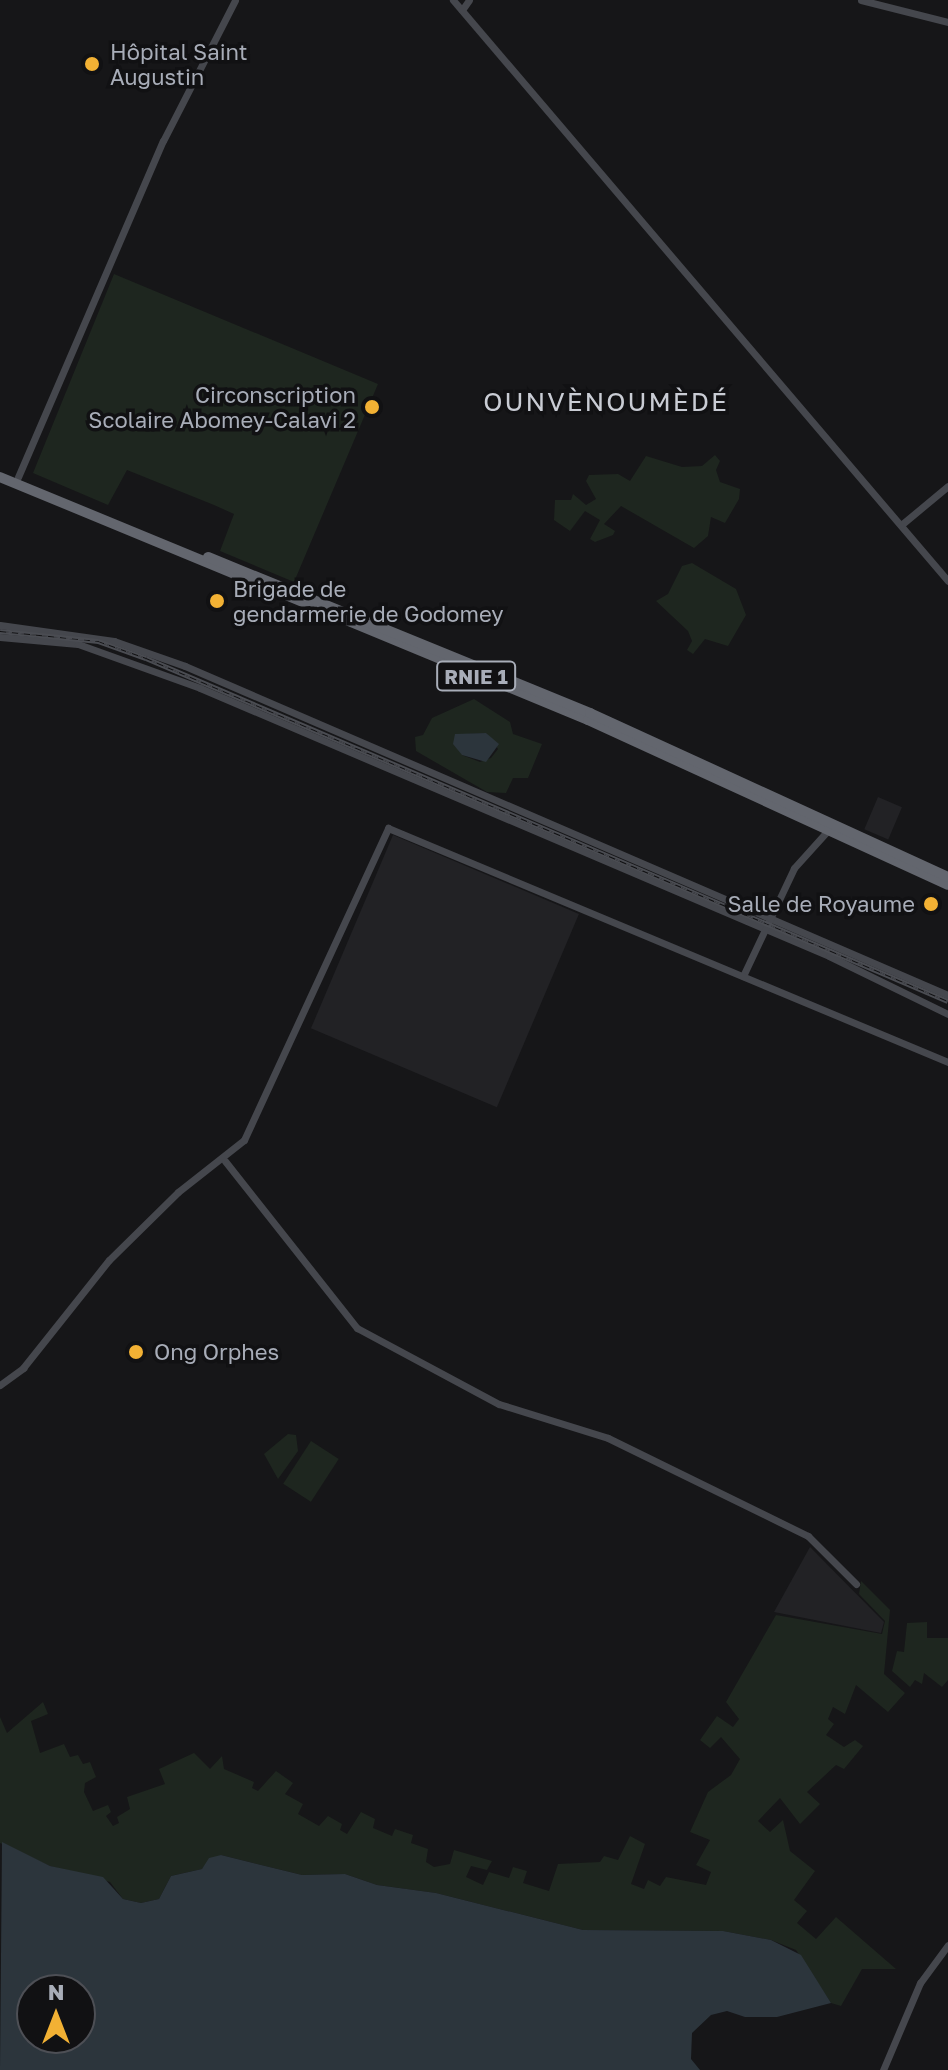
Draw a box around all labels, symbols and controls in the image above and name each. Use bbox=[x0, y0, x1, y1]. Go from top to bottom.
place label: Hôpital Saint Augustin bbox=[110, 38, 248, 90]
marker: Hôpital Saint Augustin bbox=[81, 53, 103, 75]
place label: Circonscription Scolaire Abomey-Calavi 2 bbox=[88, 381, 356, 432]
district label: OUNVÈNOUMÈDÉ bbox=[483, 386, 729, 418]
marker: Circonscription Scolaire Abomey-Calavi 2 bbox=[363, 398, 381, 416]
place label: Brigade de gendarmerie de Godomey bbox=[233, 575, 504, 626]
marker: Brigade de gendarmerie de Godomey bbox=[208, 592, 226, 610]
road number: RNIE 1 bbox=[436, 660, 516, 692]
place label: Salle de Royaume bbox=[727, 891, 915, 917]
marker: Salle de Royaume bbox=[922, 895, 940, 913]
place label: Ong Orphes bbox=[154, 1339, 279, 1365]
marker: Ong Orphes bbox=[125, 1341, 147, 1363]
north arrow bbox=[16, 1974, 96, 2054]
text: N bbox=[48, 1978, 64, 2005]

